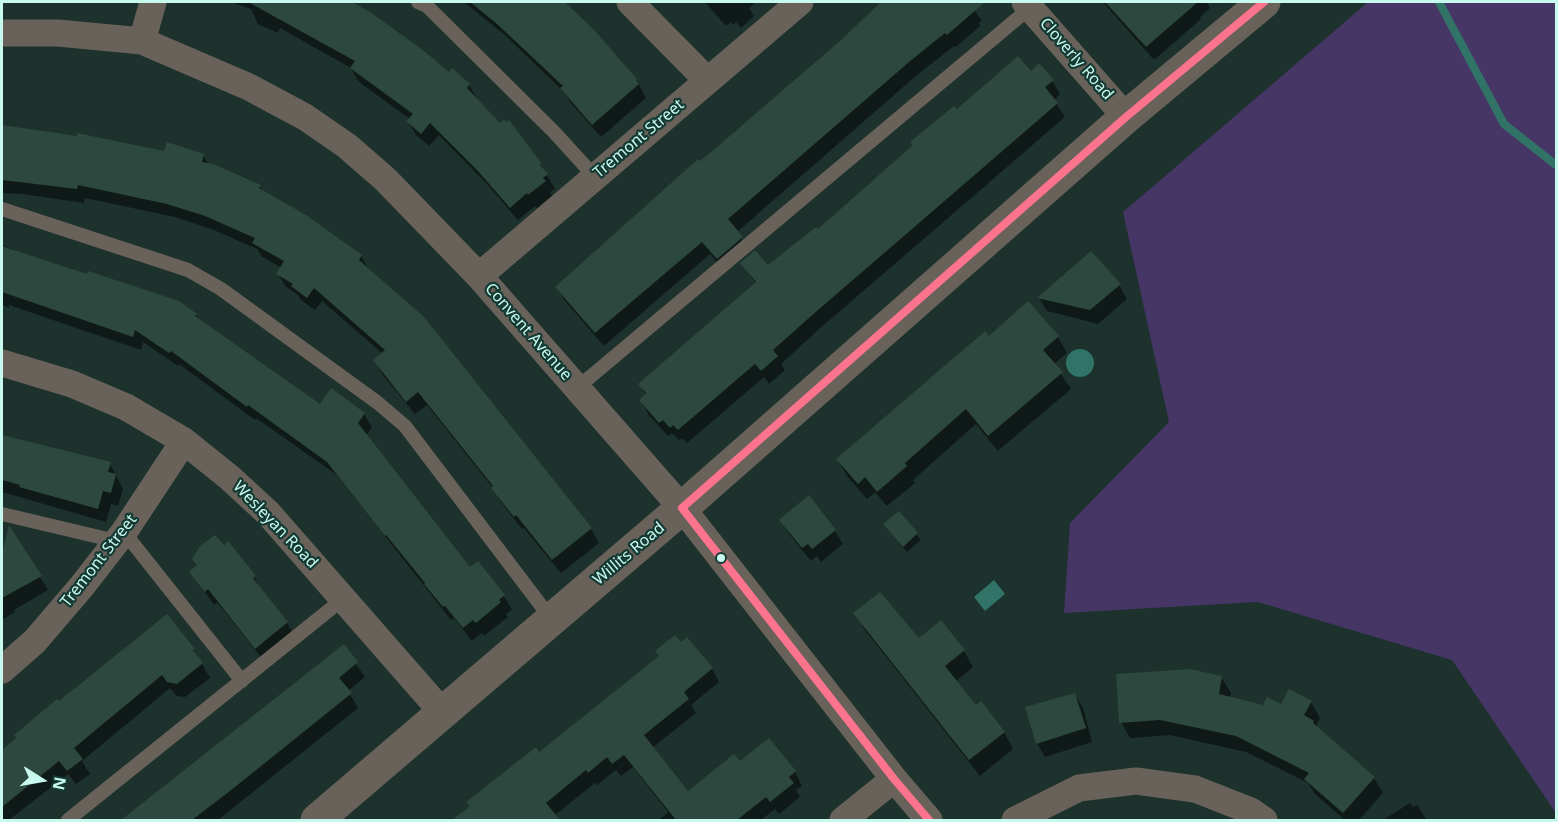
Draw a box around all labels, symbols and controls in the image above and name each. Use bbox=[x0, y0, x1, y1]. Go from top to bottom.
street label: Cloverly Road bbox=[1035, 14, 1117, 104]
street label: Tremont Street bbox=[590, 95, 688, 183]
street label: Convent Avenue bbox=[480, 279, 576, 385]
street label: Wesleyan Road bbox=[229, 477, 321, 573]
street label: Tremont Street bbox=[57, 511, 141, 611]
street label: Willits Road bbox=[589, 519, 669, 589]
unlabelled marker bbox=[715, 552, 727, 564]
north arrow bbox=[12, 750, 72, 810]
text: N bbox=[48, 775, 72, 792]

